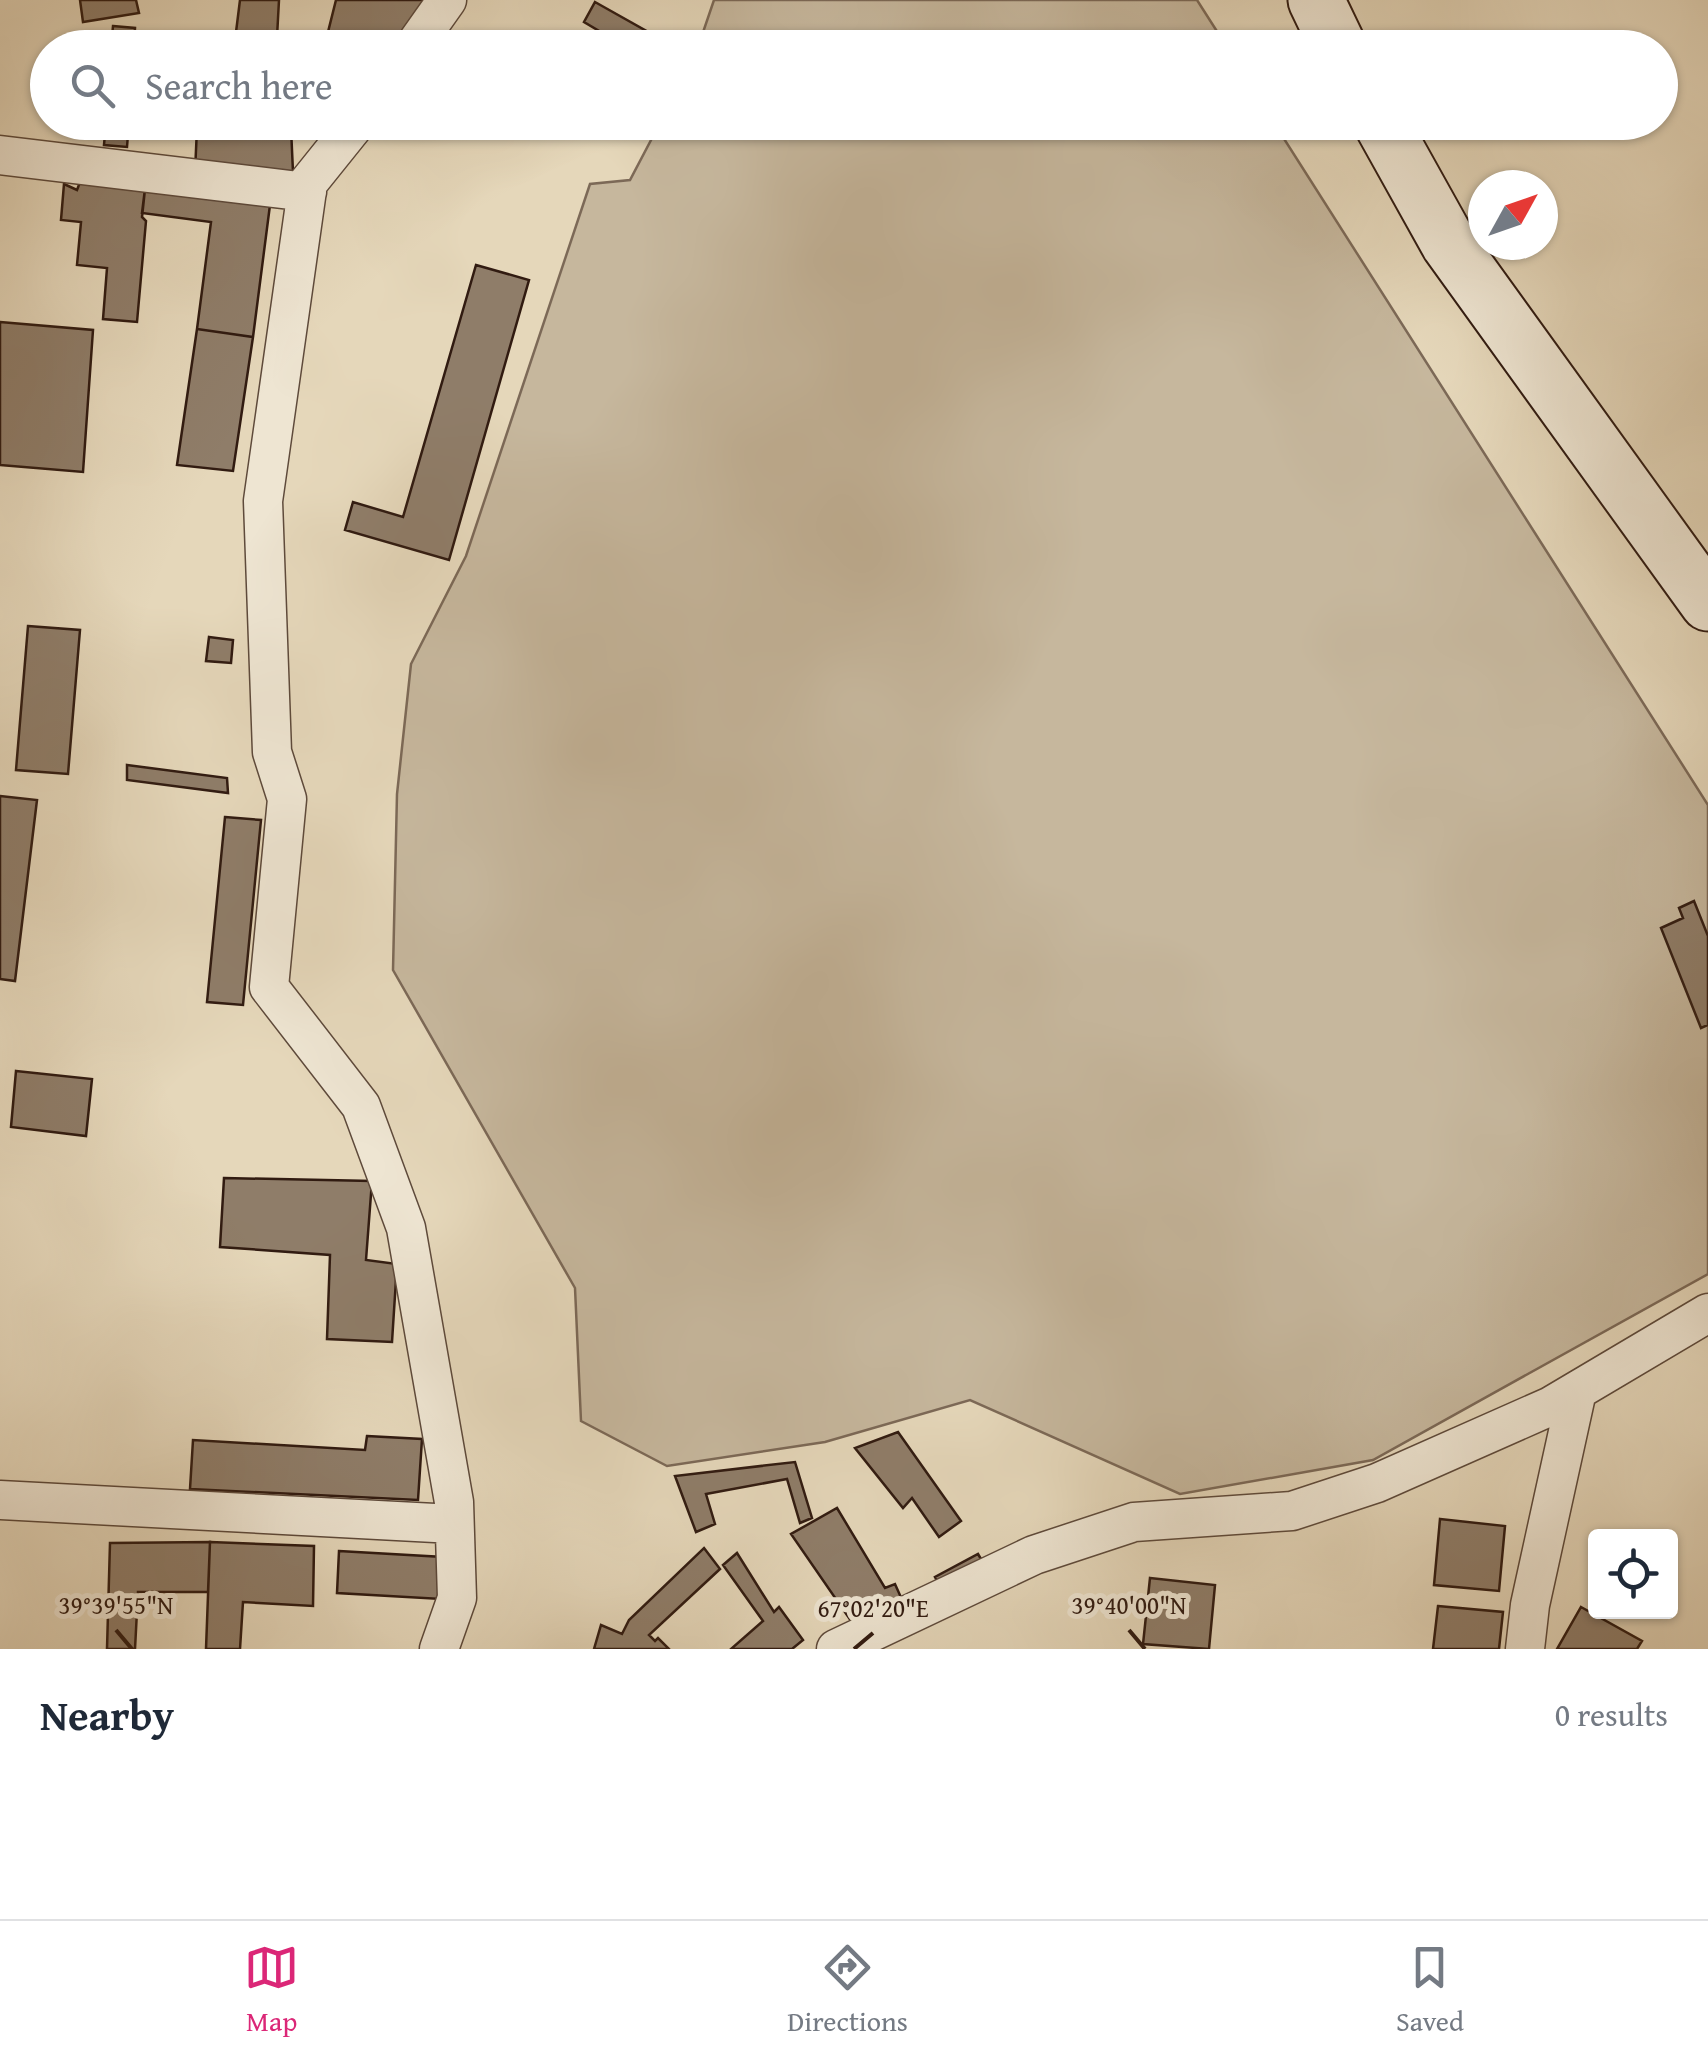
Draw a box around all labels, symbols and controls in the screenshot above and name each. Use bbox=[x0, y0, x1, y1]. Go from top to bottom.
search box bbox=[30, 30, 1678, 140]
text: Search here bbox=[145, 57, 333, 113]
icon: search bbox=[65, 58, 120, 113]
north arrow bbox=[1468, 170, 1558, 260]
map controls bbox=[1588, 1529, 1678, 1619]
button: locate bbox=[1588, 1529, 1678, 1619]
text: 39°39'55"N bbox=[59, 1587, 173, 1623]
text: 39°40'00"N bbox=[1072, 1587, 1186, 1623]
text: 67°02'20"E bbox=[817, 1590, 929, 1626]
text: Nearby bbox=[40, 1684, 174, 1745]
text: 0 results bbox=[1555, 1691, 1668, 1738]
tab: Map bbox=[244, 1940, 299, 2041]
tab: Directions bbox=[787, 1940, 908, 2041]
tab: Saved bbox=[1396, 1940, 1464, 2041]

